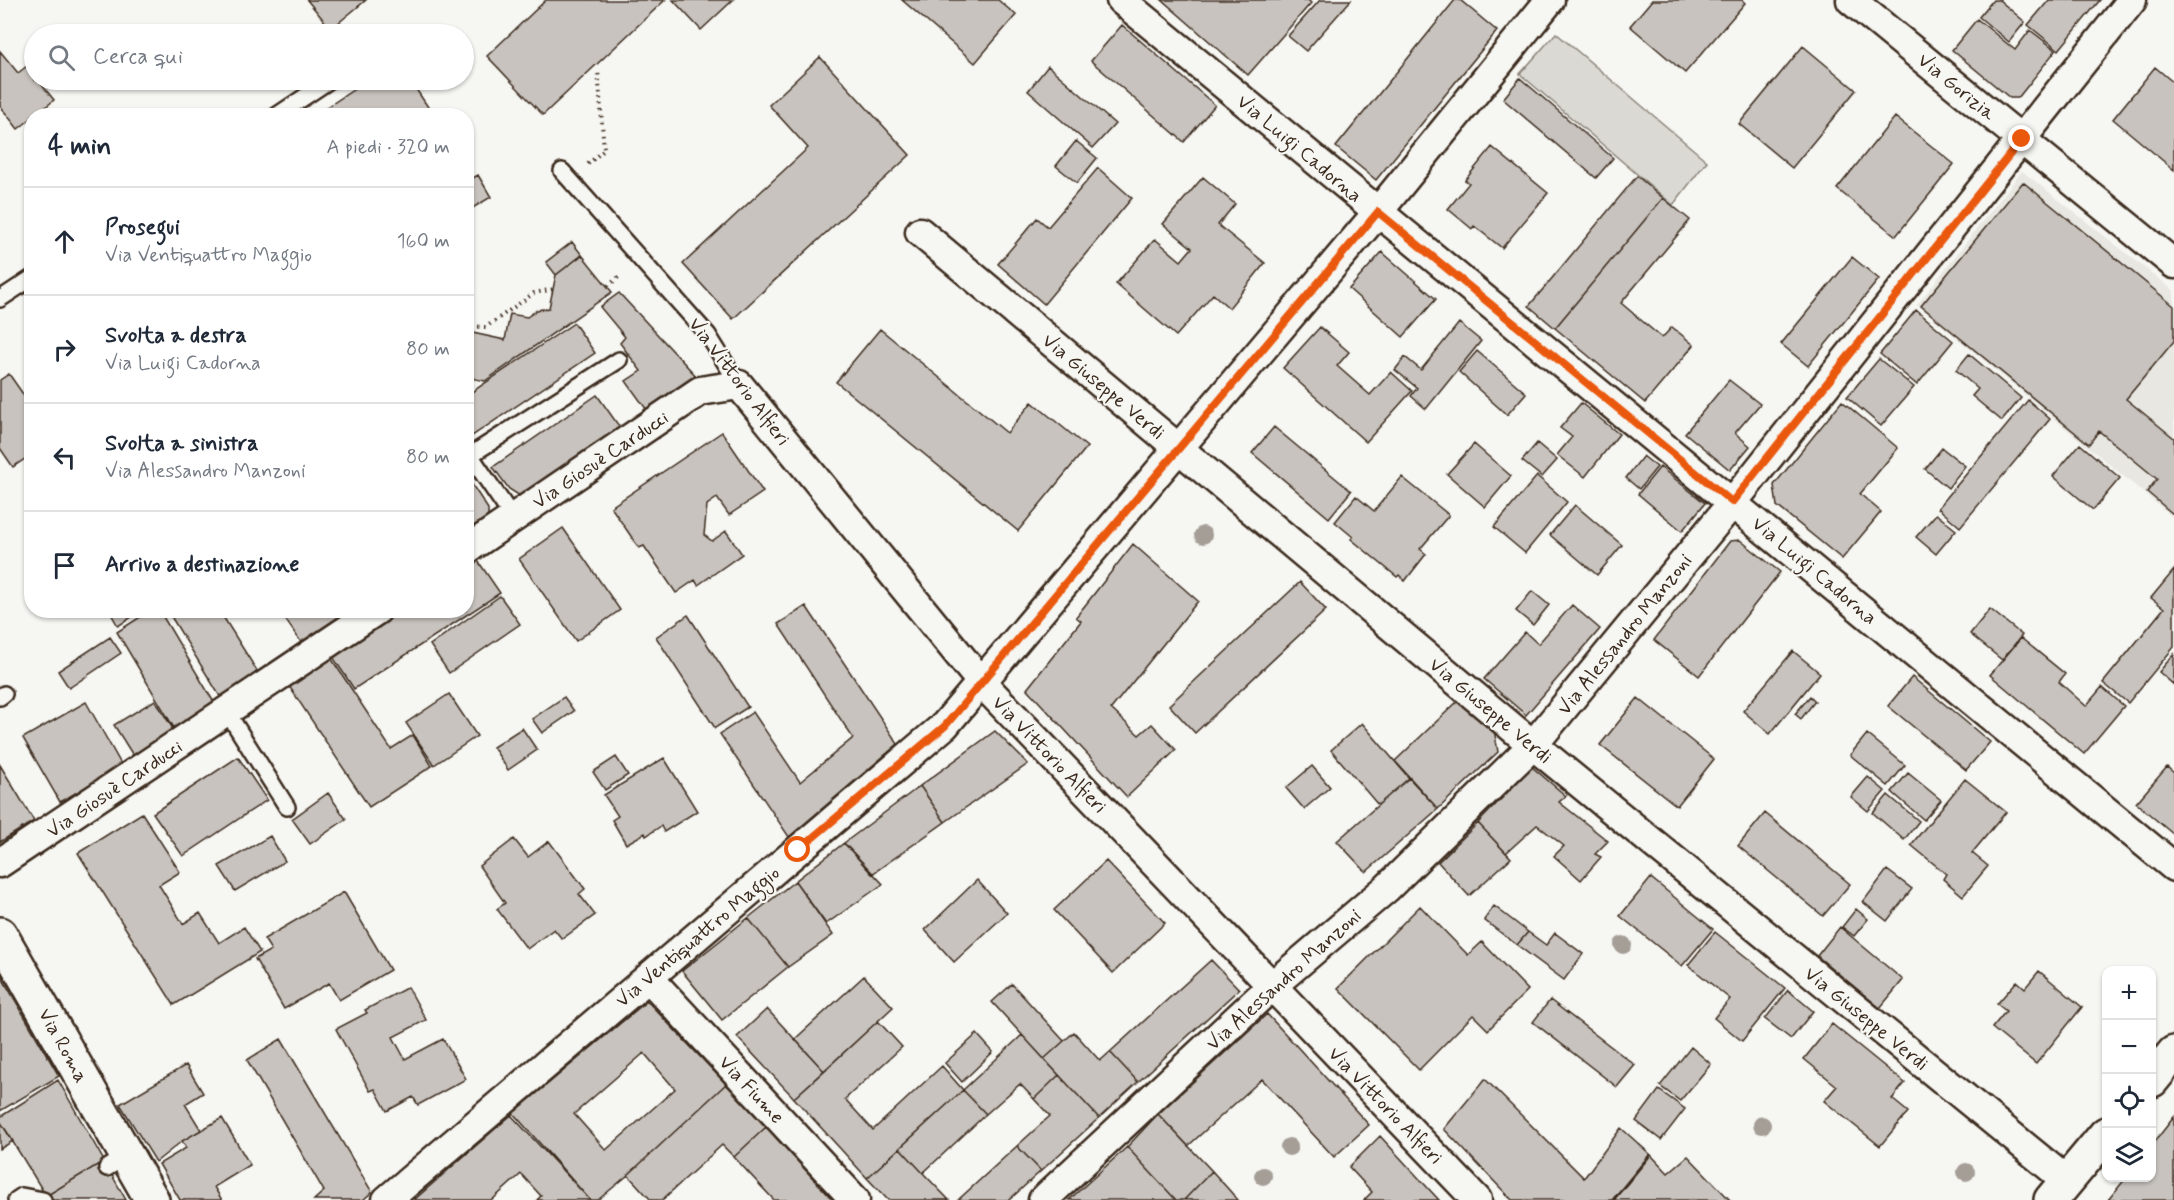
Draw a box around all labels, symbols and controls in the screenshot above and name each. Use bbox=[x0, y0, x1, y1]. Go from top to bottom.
search box bbox=[24, 24, 474, 90]
icon: search bbox=[45, 41, 78, 74]
text: Cerca qui bbox=[93, 43, 183, 71]
street label: Via Gorizia bbox=[1911, 47, 2002, 128]
street label: Via Luigi Cadorna bbox=[1229, 89, 1367, 211]
route end bbox=[2008, 125, 2034, 151]
text: 4 min bbox=[48, 130, 111, 164]
text: A piedi · 320 m bbox=[326, 134, 450, 161]
text: Prosegui bbox=[105, 214, 180, 242]
icon: ahead bbox=[48, 225, 81, 258]
text: 160 m bbox=[397, 228, 450, 255]
text: Via Ventiquattro Maggio bbox=[105, 242, 312, 269]
street label: Via Vittorio Alfieri bbox=[682, 312, 796, 452]
text: Svolta a destra bbox=[105, 322, 247, 350]
street label: Via Giuseppe Verdi bbox=[1036, 328, 1170, 447]
icon: right bbox=[48, 333, 81, 366]
text: 80 m bbox=[406, 336, 450, 363]
text: Via Luigi Cadorna bbox=[105, 350, 261, 377]
street label: Via Giosuè Carducci bbox=[527, 405, 674, 516]
text: Svolta a sinistra bbox=[105, 430, 259, 458]
icon: left bbox=[48, 441, 81, 474]
text: 80 m bbox=[406, 444, 450, 471]
text: Via Alessandro Manzoni bbox=[105, 458, 306, 485]
street label: Via Luigi Cadorna bbox=[1744, 511, 1882, 633]
icon: arrive bbox=[48, 549, 81, 582]
street label: Via Alessandro Manzoni bbox=[1552, 549, 1699, 721]
text: Arrivo a destinazione bbox=[105, 551, 299, 579]
street label: Via Giuseppe Verdi bbox=[1423, 652, 1557, 771]
street label: Via Vittorio Alfieri bbox=[986, 690, 1112, 820]
street label: Via Giosuè Carducci bbox=[41, 734, 188, 845]
route start bbox=[784, 836, 810, 862]
street label: Via Ventiquattro Maggio bbox=[610, 860, 787, 1016]
street label: Via Alessandro Manzoni bbox=[1200, 903, 1368, 1057]
street label: Via Giuseppe Verdi bbox=[1798, 961, 1934, 1078]
map controls bbox=[2102, 966, 2156, 1182]
button: + bbox=[2102, 966, 2156, 1020]
street label: Via Roma bbox=[31, 1004, 94, 1088]
button: − bbox=[2102, 1020, 2156, 1074]
street label: Via Vittorio Alfieri bbox=[1322, 1041, 1448, 1171]
street label: Via Fiume bbox=[712, 1050, 790, 1130]
button: locate bbox=[2102, 1074, 2156, 1128]
button: layers bbox=[2102, 1128, 2156, 1182]

